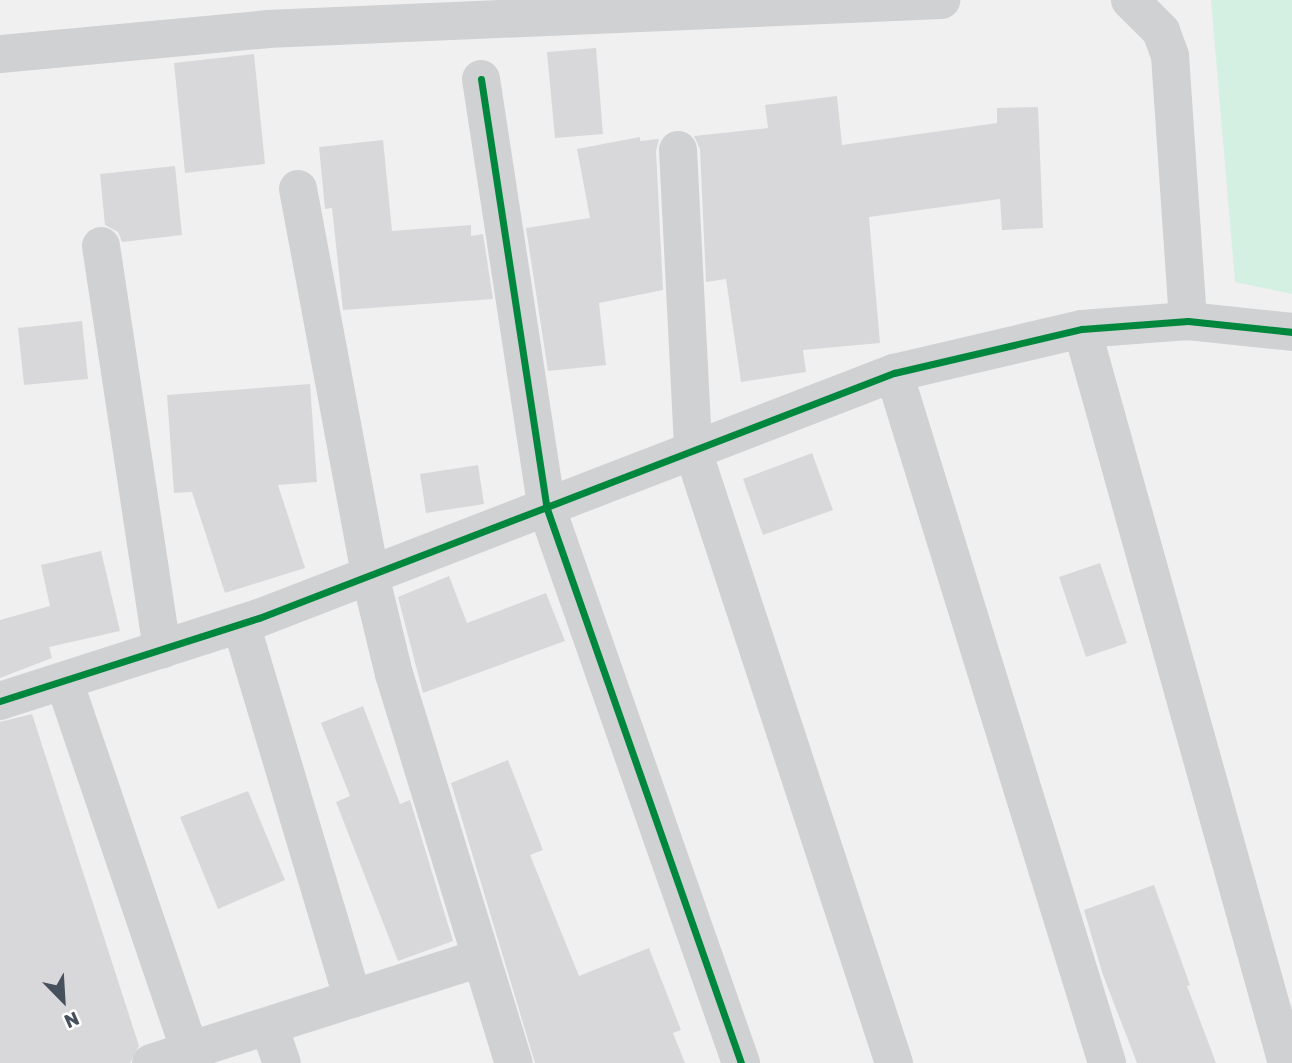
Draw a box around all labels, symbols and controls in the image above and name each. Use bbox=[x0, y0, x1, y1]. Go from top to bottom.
north arrow bbox=[28, 965, 98, 1035]
text: N bbox=[61, 1006, 83, 1033]

